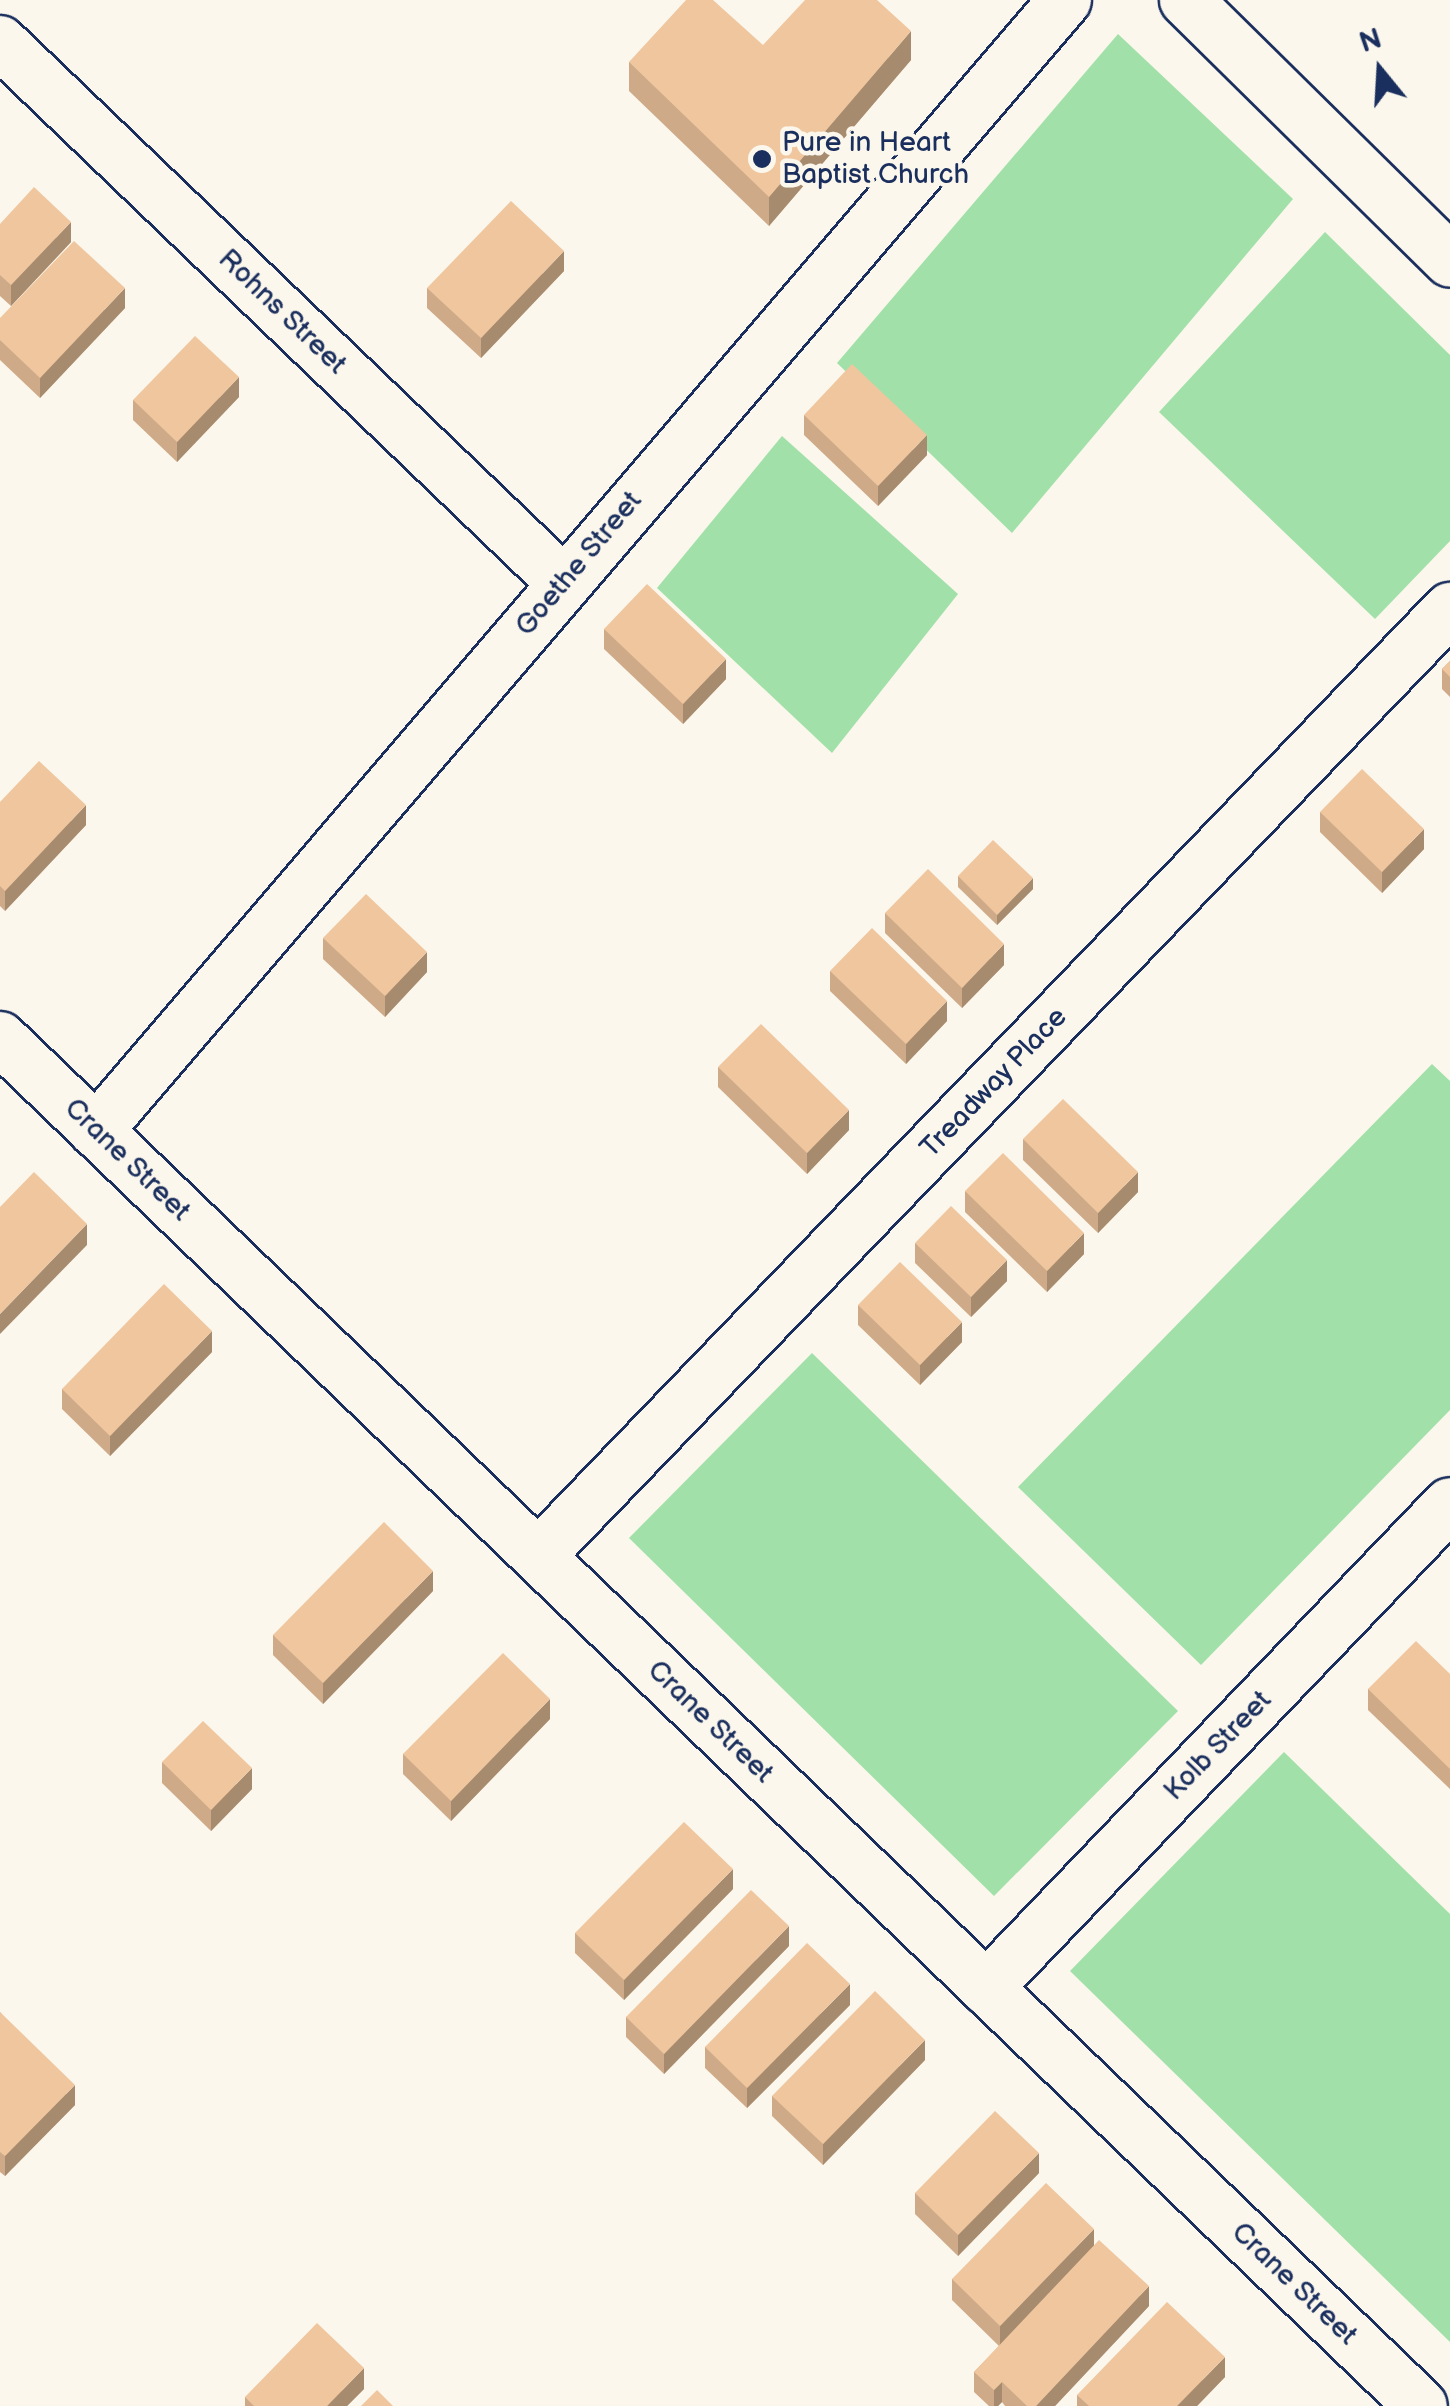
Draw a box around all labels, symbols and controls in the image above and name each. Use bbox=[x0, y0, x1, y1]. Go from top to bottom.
north arrow bbox=[1330, 20, 1430, 120]
text: N bbox=[1355, 22, 1386, 60]
place label: Pure in Heart Baptist Church bbox=[782, 126, 969, 192]
marker: Pure in Heart Baptist Church bbox=[751, 148, 773, 170]
street label: Rohns Street bbox=[211, 242, 353, 382]
street label: Goethe Street bbox=[509, 485, 649, 643]
street label: Treadway Place bbox=[913, 1000, 1075, 1166]
street label: Crane Street bbox=[57, 1092, 197, 1228]
street label: Crane Street bbox=[640, 1654, 780, 1790]
street label: Kolb Street bbox=[1157, 1684, 1279, 1808]
street label: Crane Street bbox=[1224, 2216, 1364, 2352]

